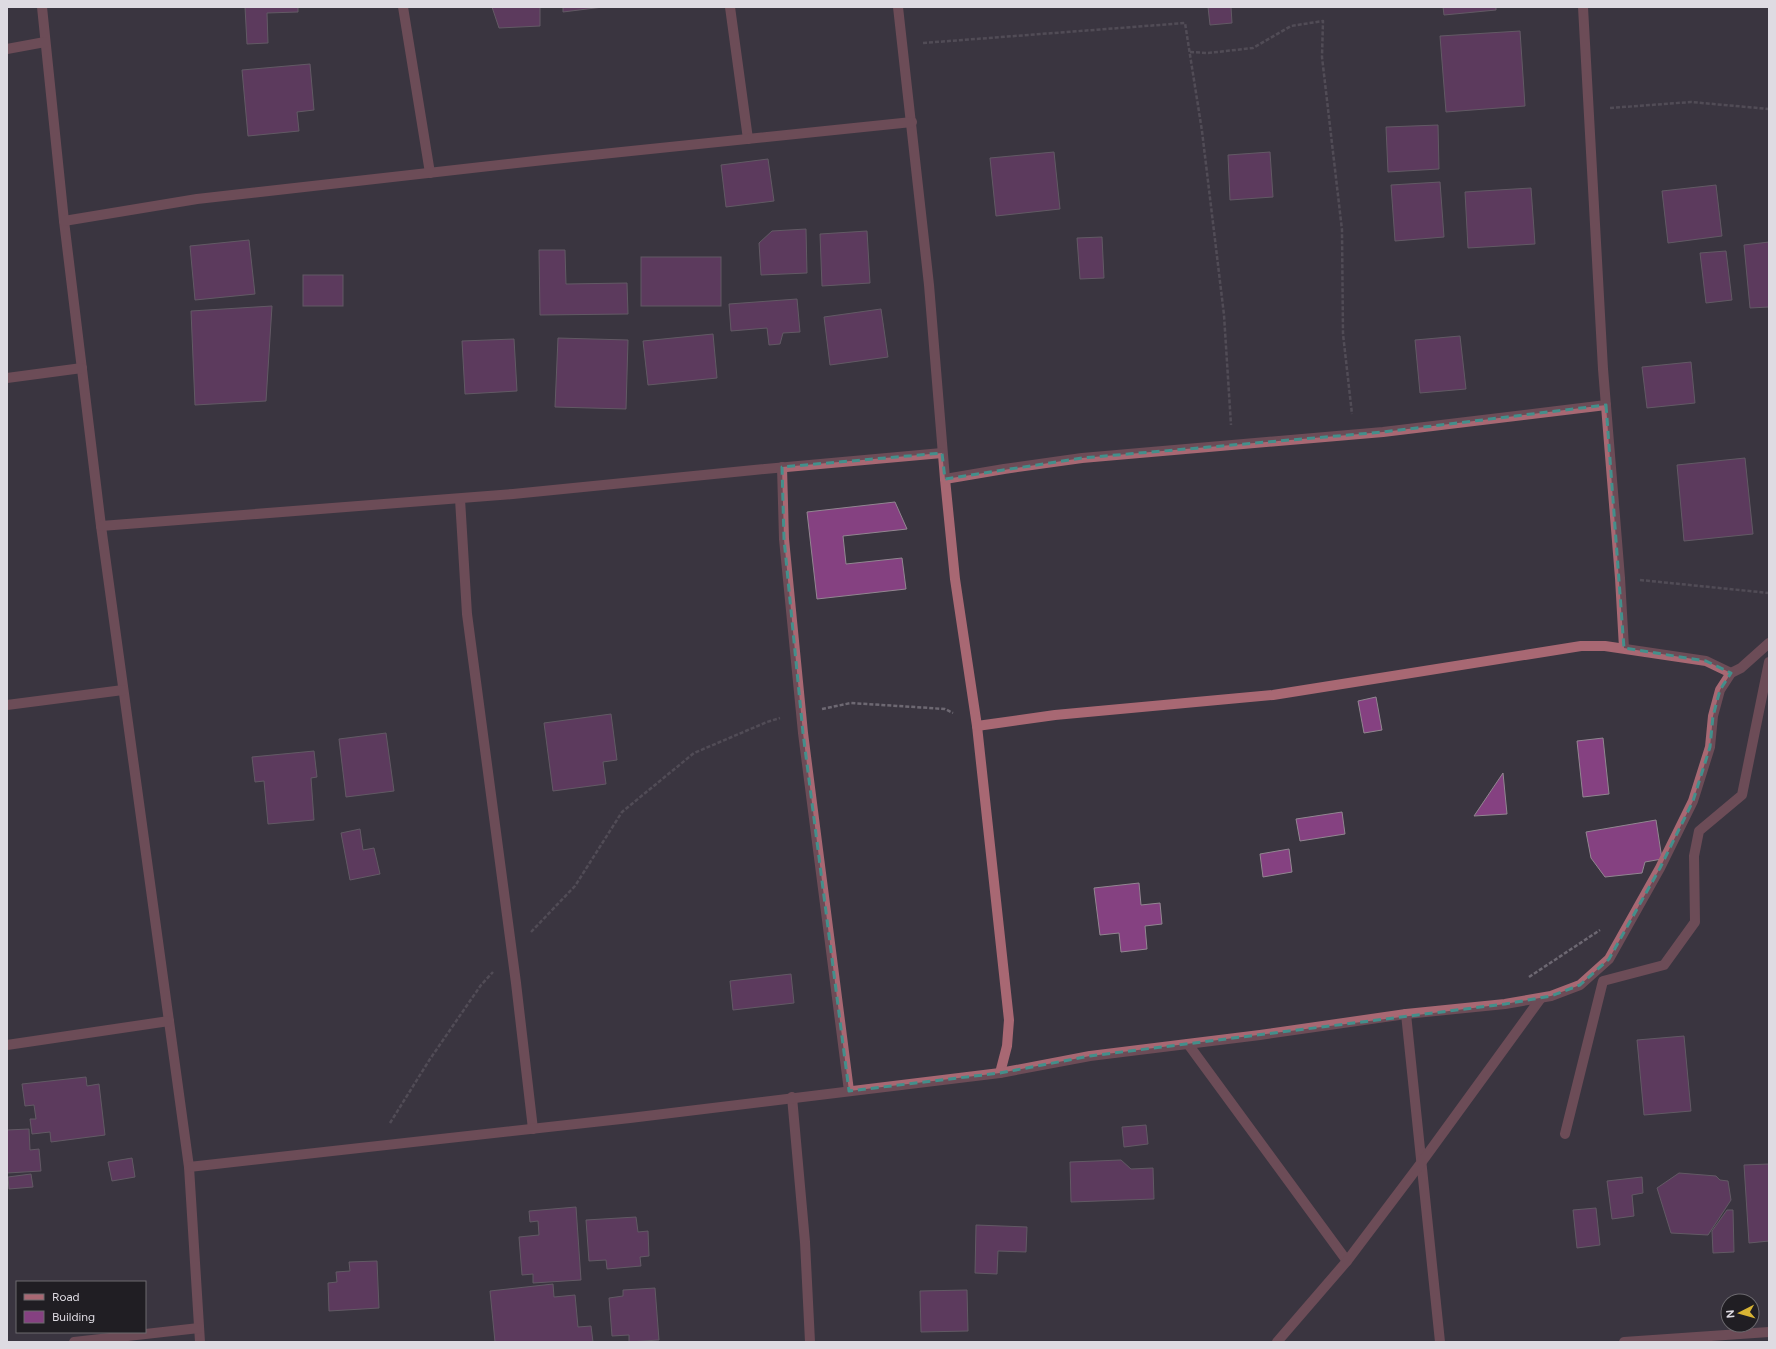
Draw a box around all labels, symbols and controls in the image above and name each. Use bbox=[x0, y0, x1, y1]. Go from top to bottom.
legend bbox=[16, 1281, 146, 1333]
text: Road bbox=[52, 1290, 80, 1304]
north arrow bbox=[1720, 1293, 1760, 1333]
text: N bbox=[1724, 1309, 1737, 1319]
text: Building bbox=[52, 1310, 95, 1324]

